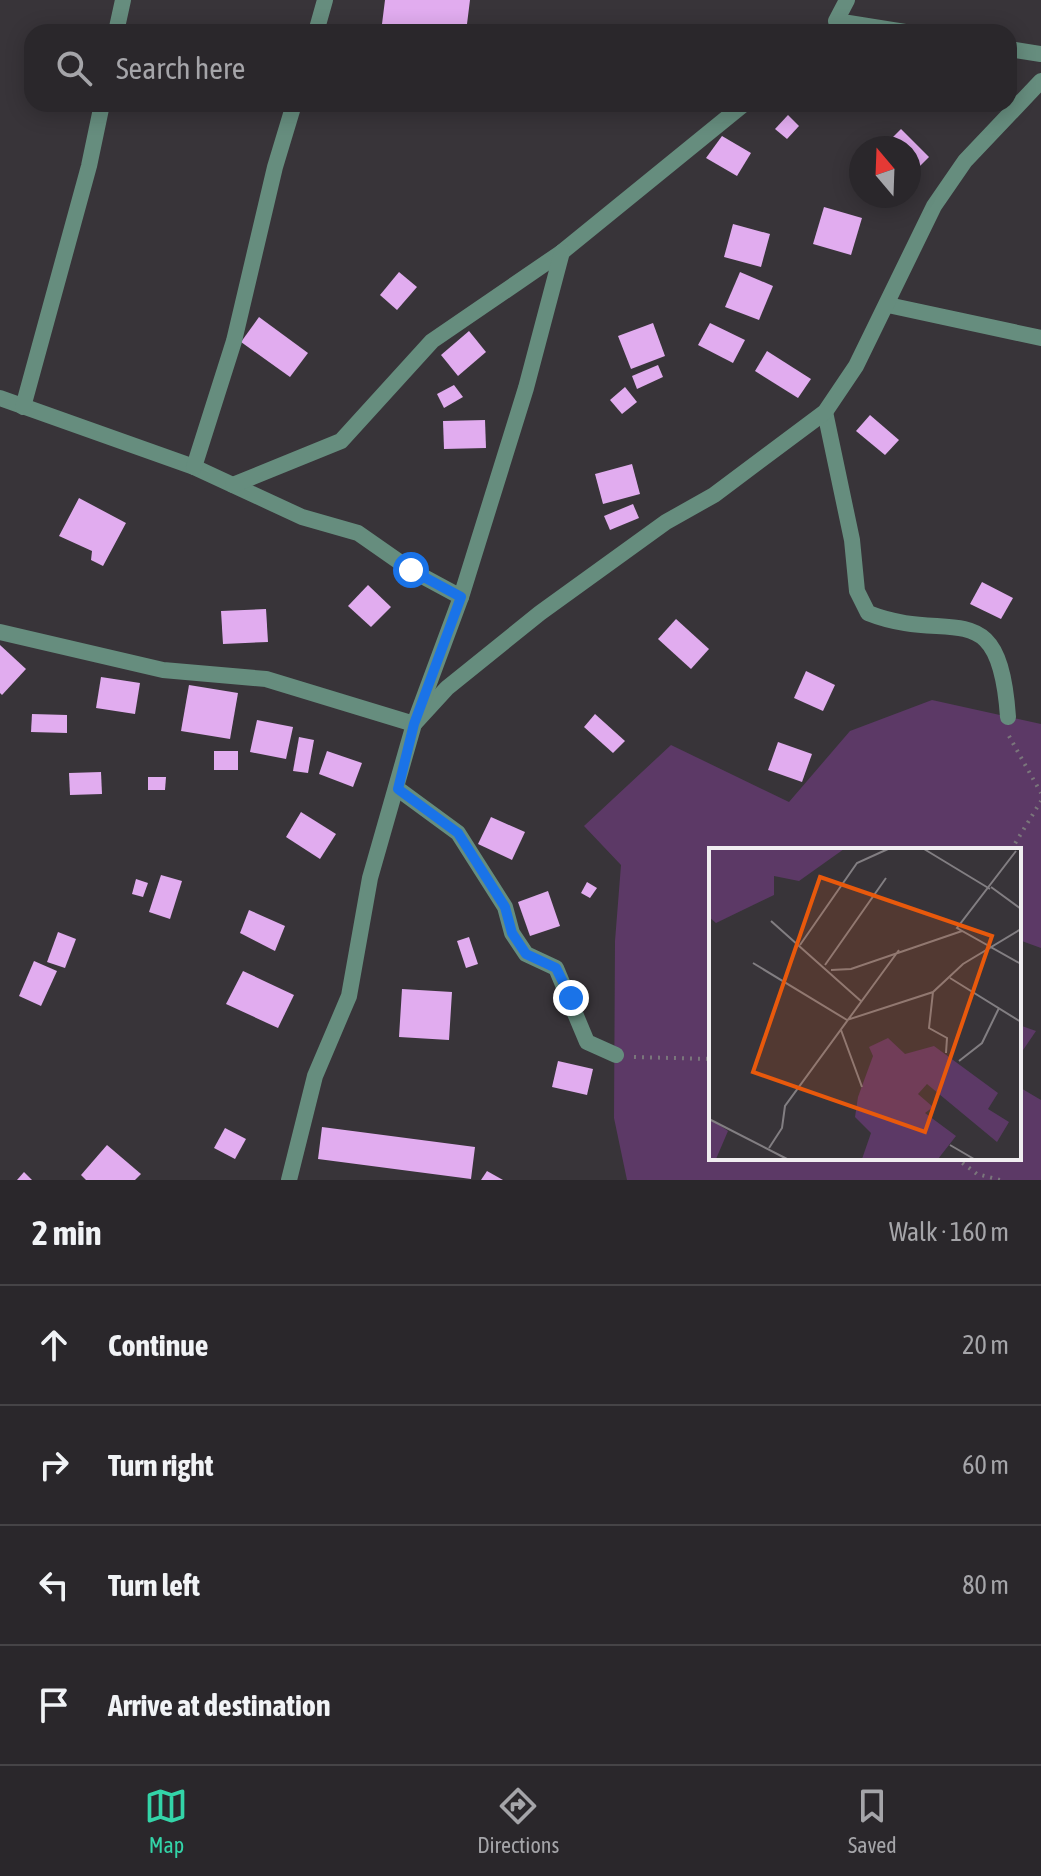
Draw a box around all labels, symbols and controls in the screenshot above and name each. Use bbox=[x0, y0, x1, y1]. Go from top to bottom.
search box bbox=[24, 24, 1017, 112]
icon: search bbox=[52, 46, 96, 90]
text: Search here bbox=[116, 51, 245, 85]
north arrow bbox=[849, 136, 921, 208]
route start bbox=[393, 552, 429, 588]
inset map bbox=[709, 848, 1021, 1160]
route end bbox=[553, 980, 589, 1016]
text: 2 min bbox=[32, 1213, 101, 1252]
text: Walk · 160 m bbox=[889, 1217, 1009, 1247]
icon: ahead bbox=[32, 1323, 76, 1367]
text: Continue bbox=[108, 1328, 208, 1362]
text: 20 m bbox=[962, 1330, 1009, 1360]
icon: right bbox=[32, 1443, 76, 1487]
text: Turn right bbox=[108, 1448, 214, 1482]
text: 60 m bbox=[962, 1450, 1009, 1480]
icon: left bbox=[32, 1563, 76, 1607]
text: Turn left bbox=[108, 1568, 200, 1602]
text: 80 m bbox=[962, 1570, 1009, 1600]
icon: arrive bbox=[32, 1683, 76, 1727]
text: Arrive at destination bbox=[108, 1688, 330, 1722]
tab: Map bbox=[144, 1784, 188, 1858]
tab: Directions bbox=[477, 1784, 559, 1858]
tab: Saved bbox=[848, 1784, 897, 1858]

